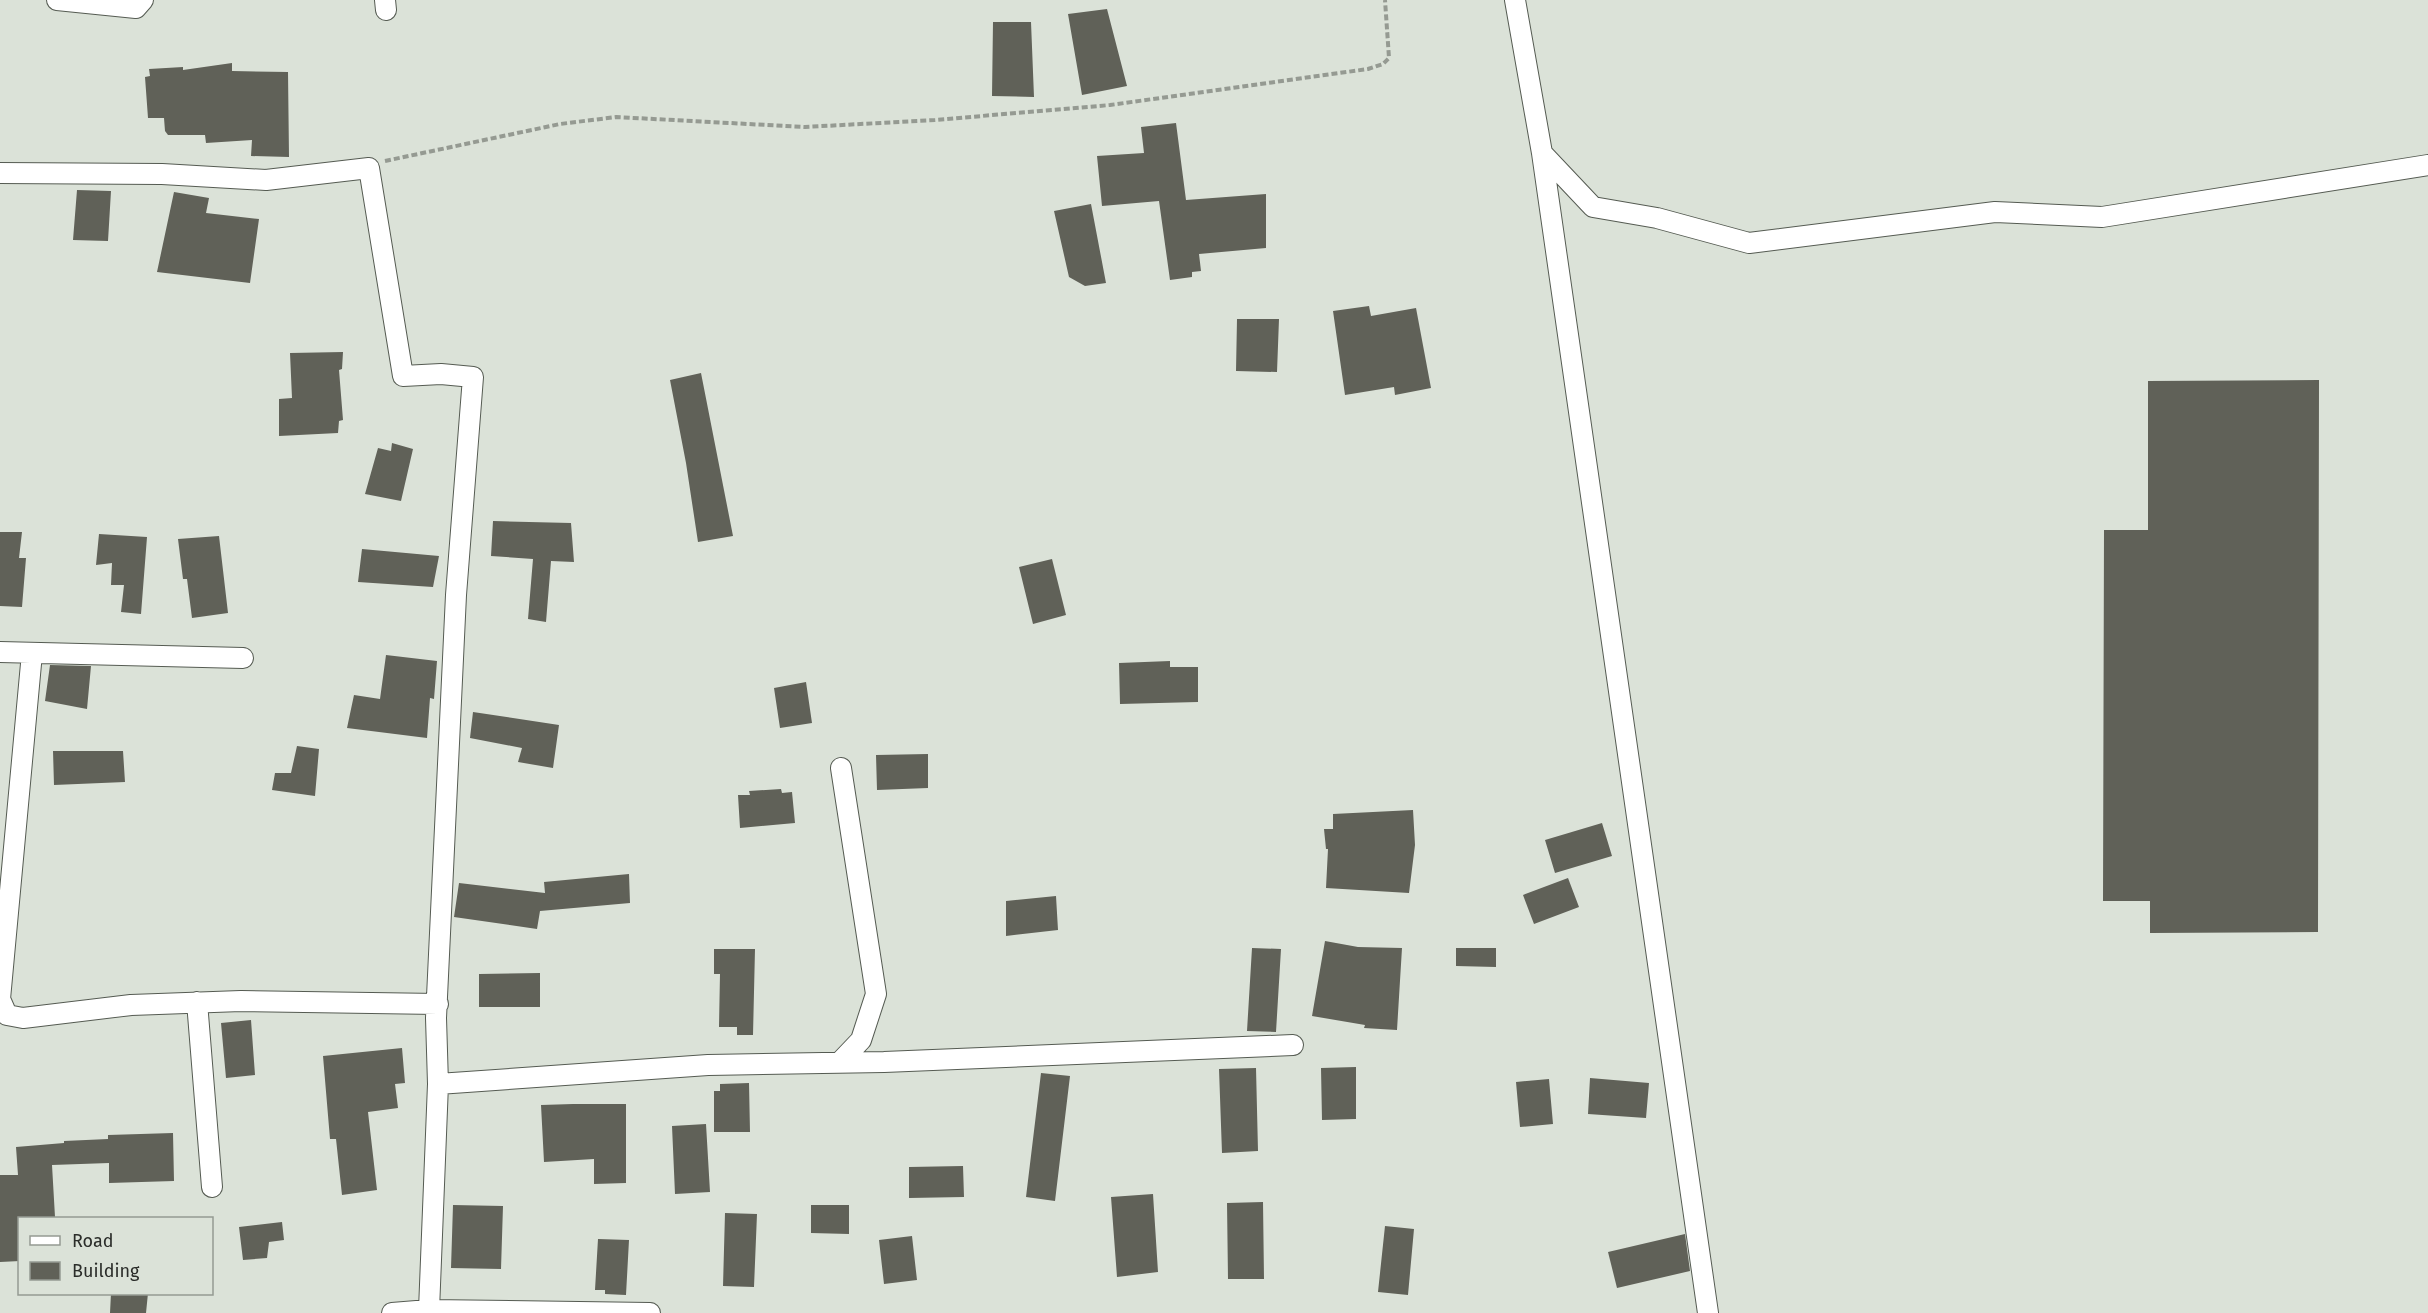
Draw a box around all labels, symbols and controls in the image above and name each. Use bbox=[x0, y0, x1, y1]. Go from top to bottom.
legend bbox=[18, 1217, 213, 1295]
text: Road bbox=[72, 1230, 114, 1252]
text: Building bbox=[72, 1260, 140, 1282]

